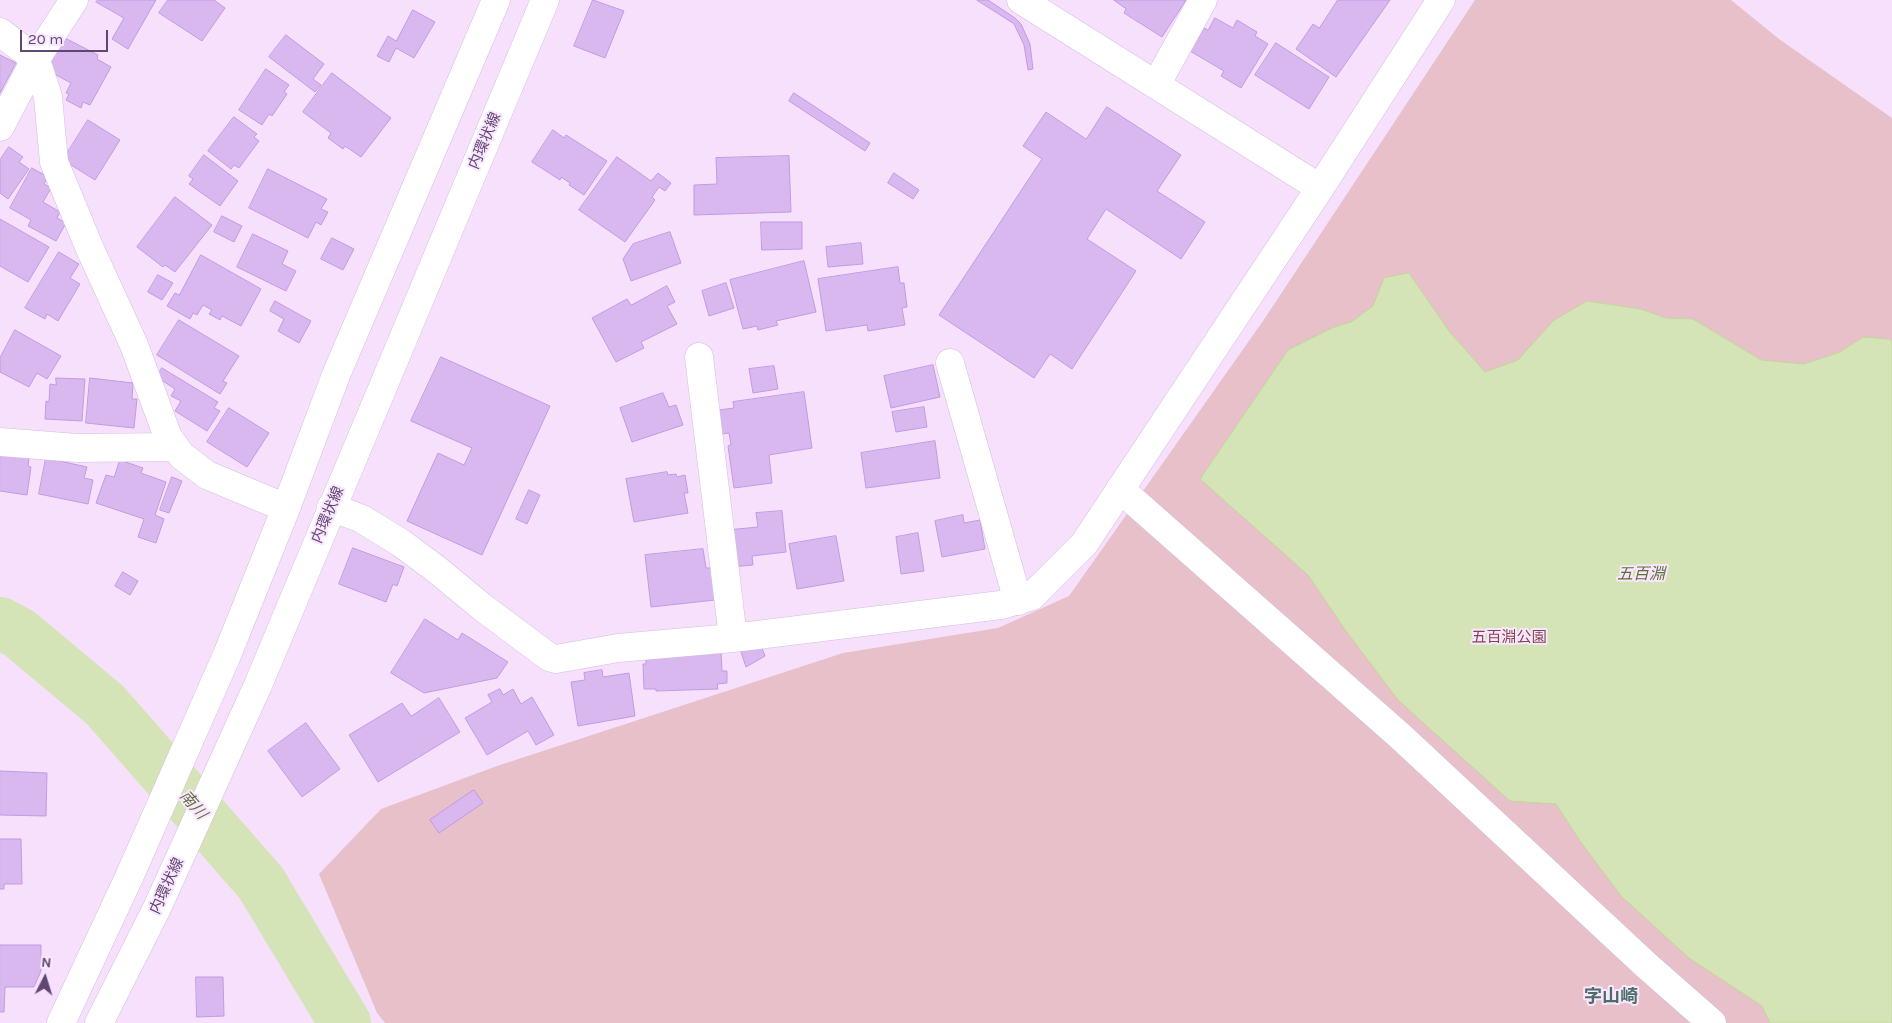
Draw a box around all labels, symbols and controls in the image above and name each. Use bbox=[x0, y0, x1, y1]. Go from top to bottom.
scale bar bbox=[22, 20, 110, 52]
text: 20 m bbox=[28, 30, 63, 48]
street label: 内環状線 bbox=[465, 110, 505, 172]
street label: 内環状線 bbox=[308, 484, 348, 546]
water label: 五百淵 bbox=[1617, 564, 1665, 584]
park label: 五百淵公園 bbox=[1472, 629, 1546, 647]
water label: 南川 bbox=[175, 787, 211, 823]
street label: 内環状線 bbox=[146, 855, 188, 917]
north arrow bbox=[20, 953, 70, 1003]
text: N bbox=[41, 954, 52, 971]
district label: 字山崎 bbox=[1584, 986, 1638, 1008]

